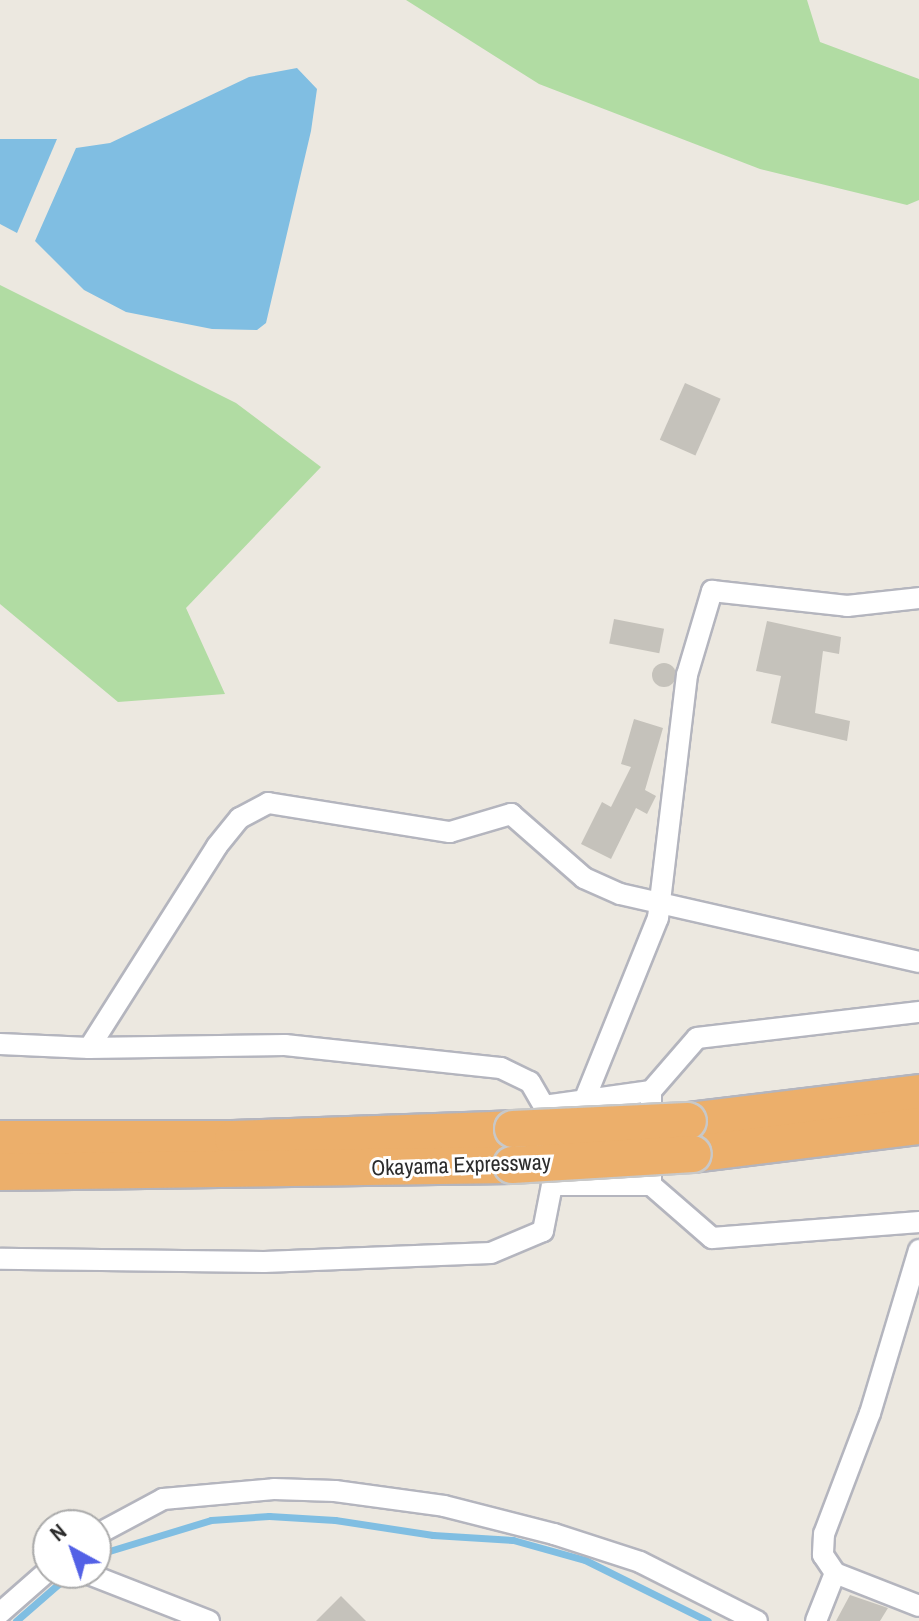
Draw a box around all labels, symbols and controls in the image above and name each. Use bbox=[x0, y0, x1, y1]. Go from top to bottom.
street label: Okayama Expressway bbox=[371, 1149, 551, 1181]
north arrow bbox=[32, 1509, 112, 1589]
text: N bbox=[43, 1516, 72, 1548]

